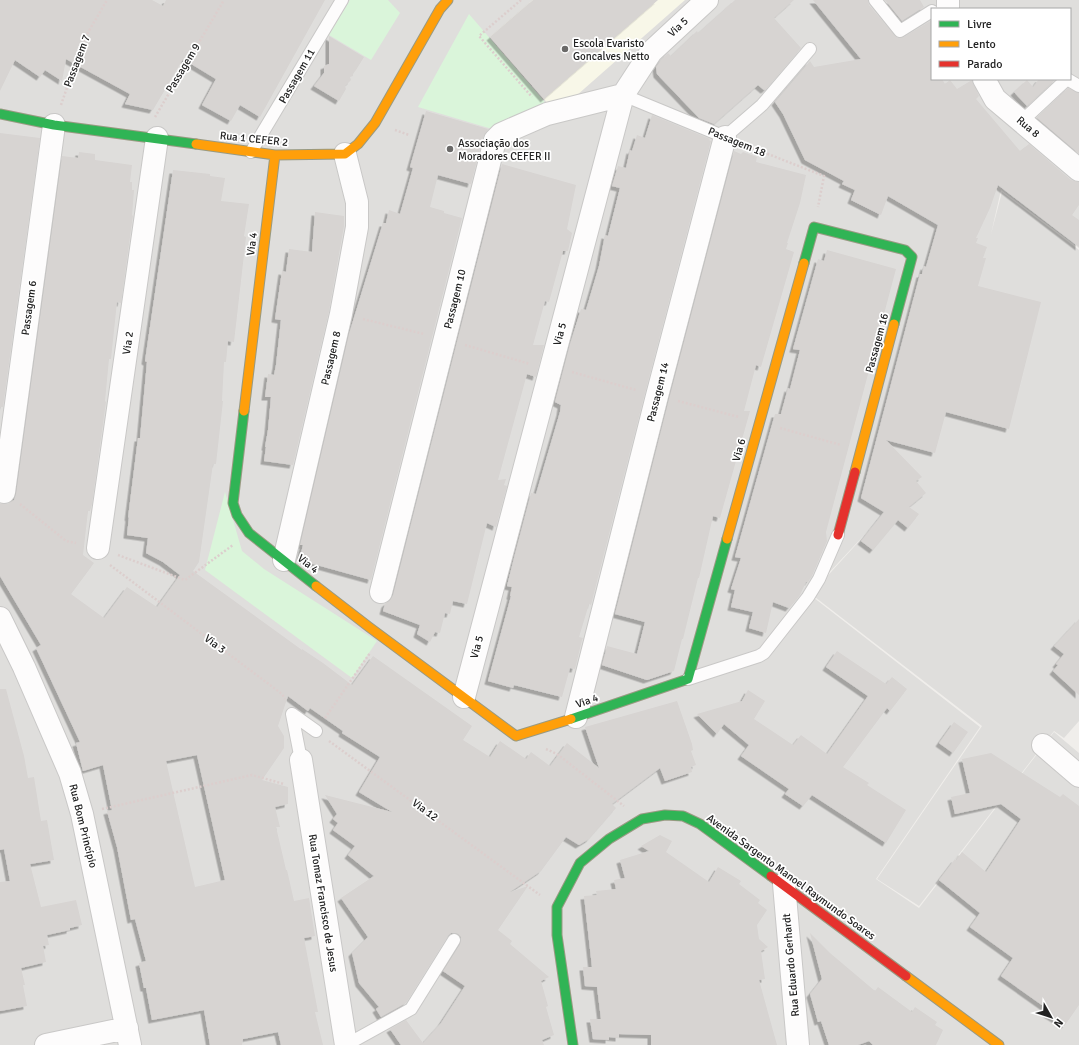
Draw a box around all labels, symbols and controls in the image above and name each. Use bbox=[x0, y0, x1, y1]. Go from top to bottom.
legend bbox=[931, 8, 1071, 80]
street label: Via 5 bbox=[665, 14, 691, 40]
text: Livre bbox=[967, 17, 992, 32]
street label: Passagem 7 bbox=[61, 33, 93, 89]
place label: Escola Evaristo Goncalves Netto bbox=[573, 37, 650, 63]
text: Lento bbox=[967, 37, 996, 52]
street label: Passagem 9 bbox=[163, 41, 203, 95]
marker: Escola Evaristo Goncalves Netto bbox=[560, 44, 570, 54]
street label: Passagem 11 bbox=[276, 46, 318, 106]
text: Parado bbox=[967, 57, 1003, 72]
street label: Rua 8 bbox=[1014, 114, 1042, 140]
street label: Passagem 18 bbox=[706, 125, 768, 159]
street label: Rua 1 CEFER 2 bbox=[219, 129, 289, 149]
place label: Associação dos Moradores CEFER II bbox=[458, 137, 551, 163]
marker: Associação dos Moradores CEFER II bbox=[445, 144, 455, 154]
street label: Via 4 bbox=[244, 232, 260, 256]
street label: Passagem 10 bbox=[441, 268, 469, 330]
street label: Passagem 6 bbox=[19, 280, 39, 336]
street label: Passagem 16 bbox=[863, 312, 891, 374]
street label: Via 5 bbox=[551, 321, 569, 347]
street label: Passagem 8 bbox=[318, 330, 344, 386]
street label: Via 2 bbox=[120, 331, 136, 355]
street label: Passagem 14 bbox=[644, 361, 672, 423]
street label: Via 6 bbox=[730, 437, 748, 463]
street label: Via 4 bbox=[295, 552, 321, 576]
street label: Via 3 bbox=[202, 632, 228, 656]
street label: Via 5 bbox=[468, 634, 486, 660]
street label: Via 4 bbox=[574, 691, 600, 711]
street label: Rua Bom Princípio bbox=[66, 783, 100, 870]
street label: Via 12 bbox=[409, 796, 441, 824]
street label: Avenida Sargento Manoel Raymundo Soares bbox=[704, 811, 878, 943]
street label: Rua Tomaz Francisco de Jesus bbox=[306, 833, 340, 973]
street label: Rua Eduardo Gerhardt bbox=[780, 913, 802, 1017]
north arrow bbox=[1031, 997, 1071, 1037]
text: N bbox=[1051, 1016, 1066, 1030]

